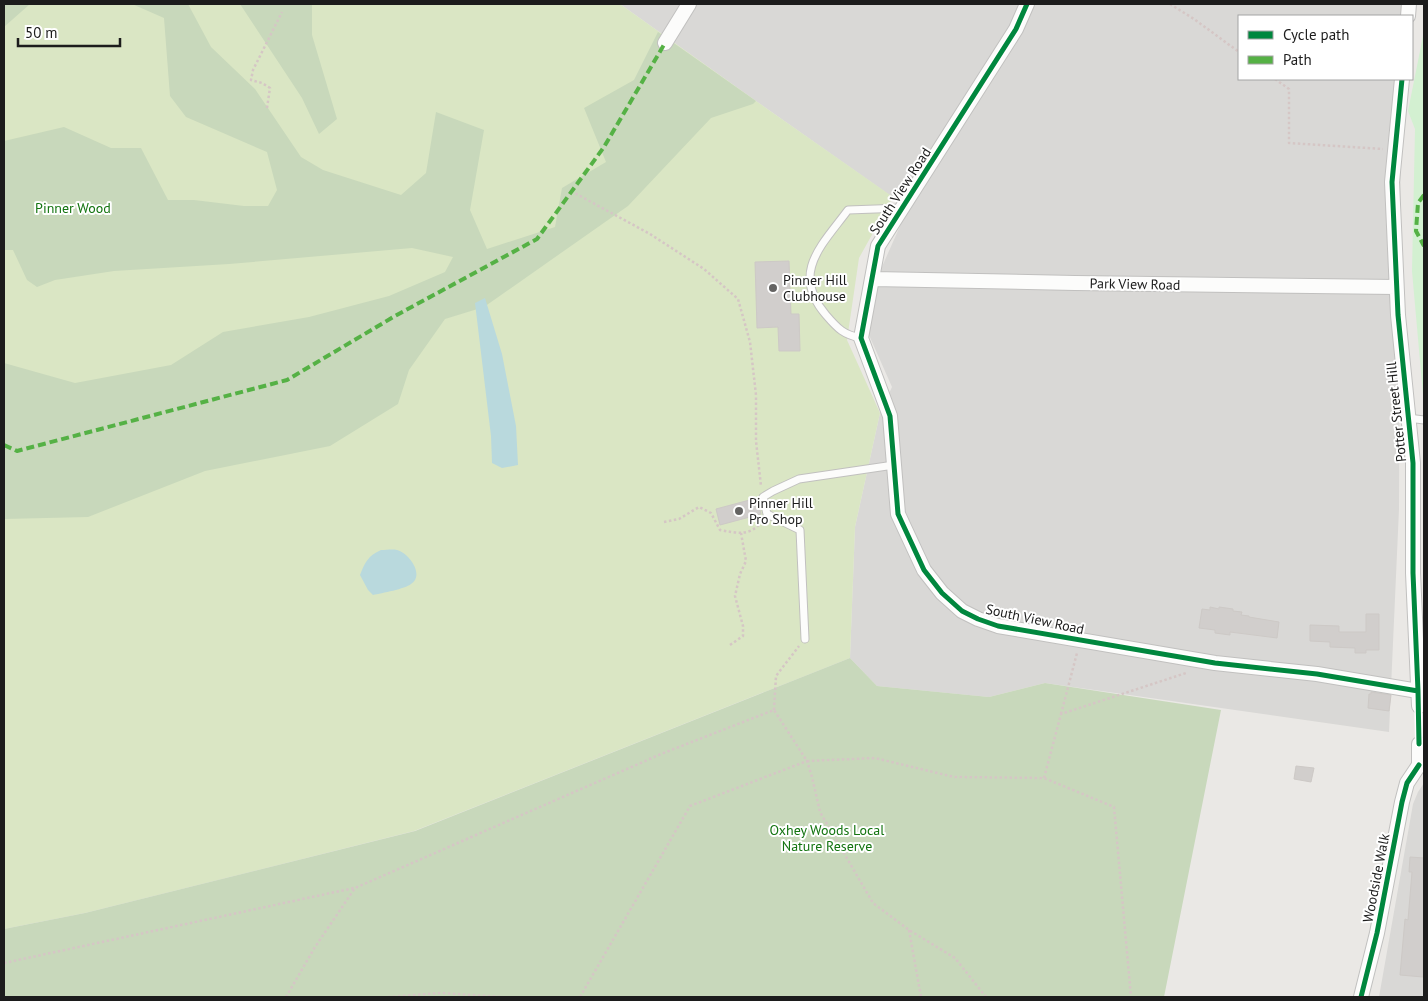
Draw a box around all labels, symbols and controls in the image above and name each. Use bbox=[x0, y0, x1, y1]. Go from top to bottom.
scale bar bbox=[18, 15, 120, 47]
legend bbox=[1238, 15, 1413, 80]
text: 50 m bbox=[25, 23, 58, 42]
text: Cycle path bbox=[1283, 25, 1349, 44]
text: Path bbox=[1283, 50, 1312, 69]
street label: South View Road bbox=[865, 144, 935, 238]
park label: Pinner Wood bbox=[35, 199, 111, 217]
place label: Pinner Hill Clubhouse bbox=[783, 271, 847, 305]
street label: Park View Road bbox=[1090, 274, 1180, 294]
marker: Pinner Hill Clubhouse bbox=[767, 282, 779, 294]
street label: Potter Street Hill bbox=[1382, 361, 1410, 463]
place label: Pinner Hill Pro Shop bbox=[749, 494, 813, 528]
marker: Pinner Hill Pro Shop bbox=[733, 505, 745, 517]
street label: South View Road bbox=[984, 600, 1086, 638]
park label: Oxhey Woods Local Nature Reserve bbox=[770, 821, 884, 855]
street label: Woodside Walk bbox=[1359, 832, 1393, 924]

